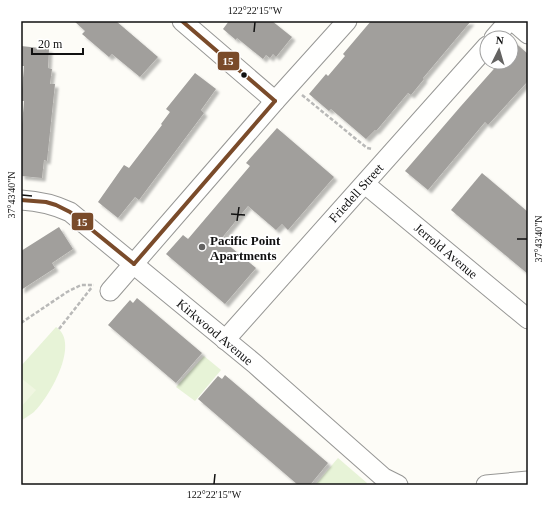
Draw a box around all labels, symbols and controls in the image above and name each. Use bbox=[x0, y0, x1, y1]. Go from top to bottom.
text: 122°22'15"W bbox=[228, 5, 283, 16]
scale bar bbox=[32, 30, 83, 56]
north arrow bbox=[479, 30, 519, 70]
text: N bbox=[495, 34, 504, 46]
text: 20 m bbox=[38, 37, 63, 51]
line badge: 15 bbox=[217, 51, 240, 71]
text: 15 bbox=[223, 55, 234, 67]
unlabelled marker bbox=[239, 70, 249, 80]
street label: Friedell Street bbox=[326, 160, 387, 226]
text: 37°43'40"N bbox=[6, 171, 17, 219]
line badge: 15 bbox=[71, 212, 94, 231]
text: 37°43'40"N bbox=[533, 215, 544, 263]
text: 15 bbox=[77, 216, 88, 228]
street label: Jerrold Avenue bbox=[411, 220, 481, 282]
place label: Pacific Point Apartments bbox=[210, 233, 281, 263]
marker: Pacific Point Apartments bbox=[197, 242, 207, 252]
street label: Kirkwood Avenue bbox=[174, 296, 256, 368]
text: 122°22'15"W bbox=[187, 489, 242, 500]

